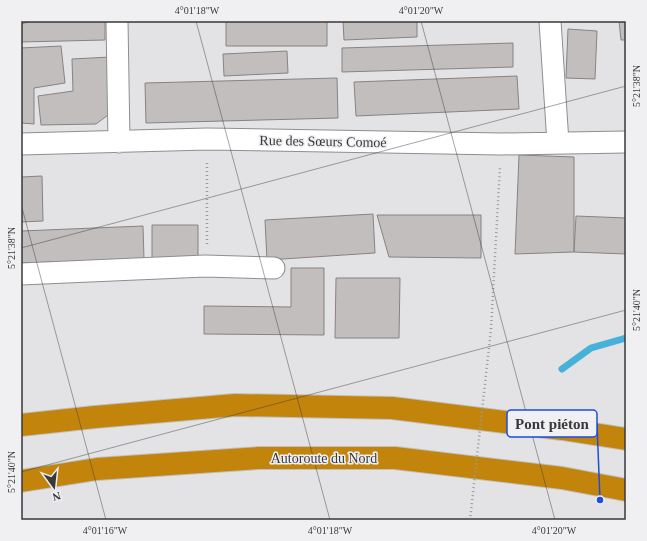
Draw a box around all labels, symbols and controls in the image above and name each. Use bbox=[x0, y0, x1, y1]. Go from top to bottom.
text: 4°01'18"W bbox=[175, 5, 220, 16]
text: 4°01'20"W bbox=[399, 5, 444, 16]
text: 5°21'38"N bbox=[631, 65, 642, 107]
street label: Rue des Sœurs Comoé bbox=[259, 133, 387, 150]
text: 5°21'38"N bbox=[6, 227, 17, 269]
text: 5°21'40"N bbox=[631, 289, 642, 331]
callout: Pont piéton bbox=[507, 410, 597, 437]
text: Pont piéton bbox=[515, 416, 590, 432]
text: 5°21'40"N bbox=[6, 451, 17, 493]
street label: Autoroute du Nord bbox=[271, 451, 377, 466]
north arrow bbox=[34, 467, 74, 507]
text: N bbox=[51, 490, 62, 503]
text: 4°01'16"W bbox=[83, 525, 128, 536]
text: 4°01'18"W bbox=[308, 525, 353, 536]
text: 4°01'20"W bbox=[532, 525, 577, 536]

